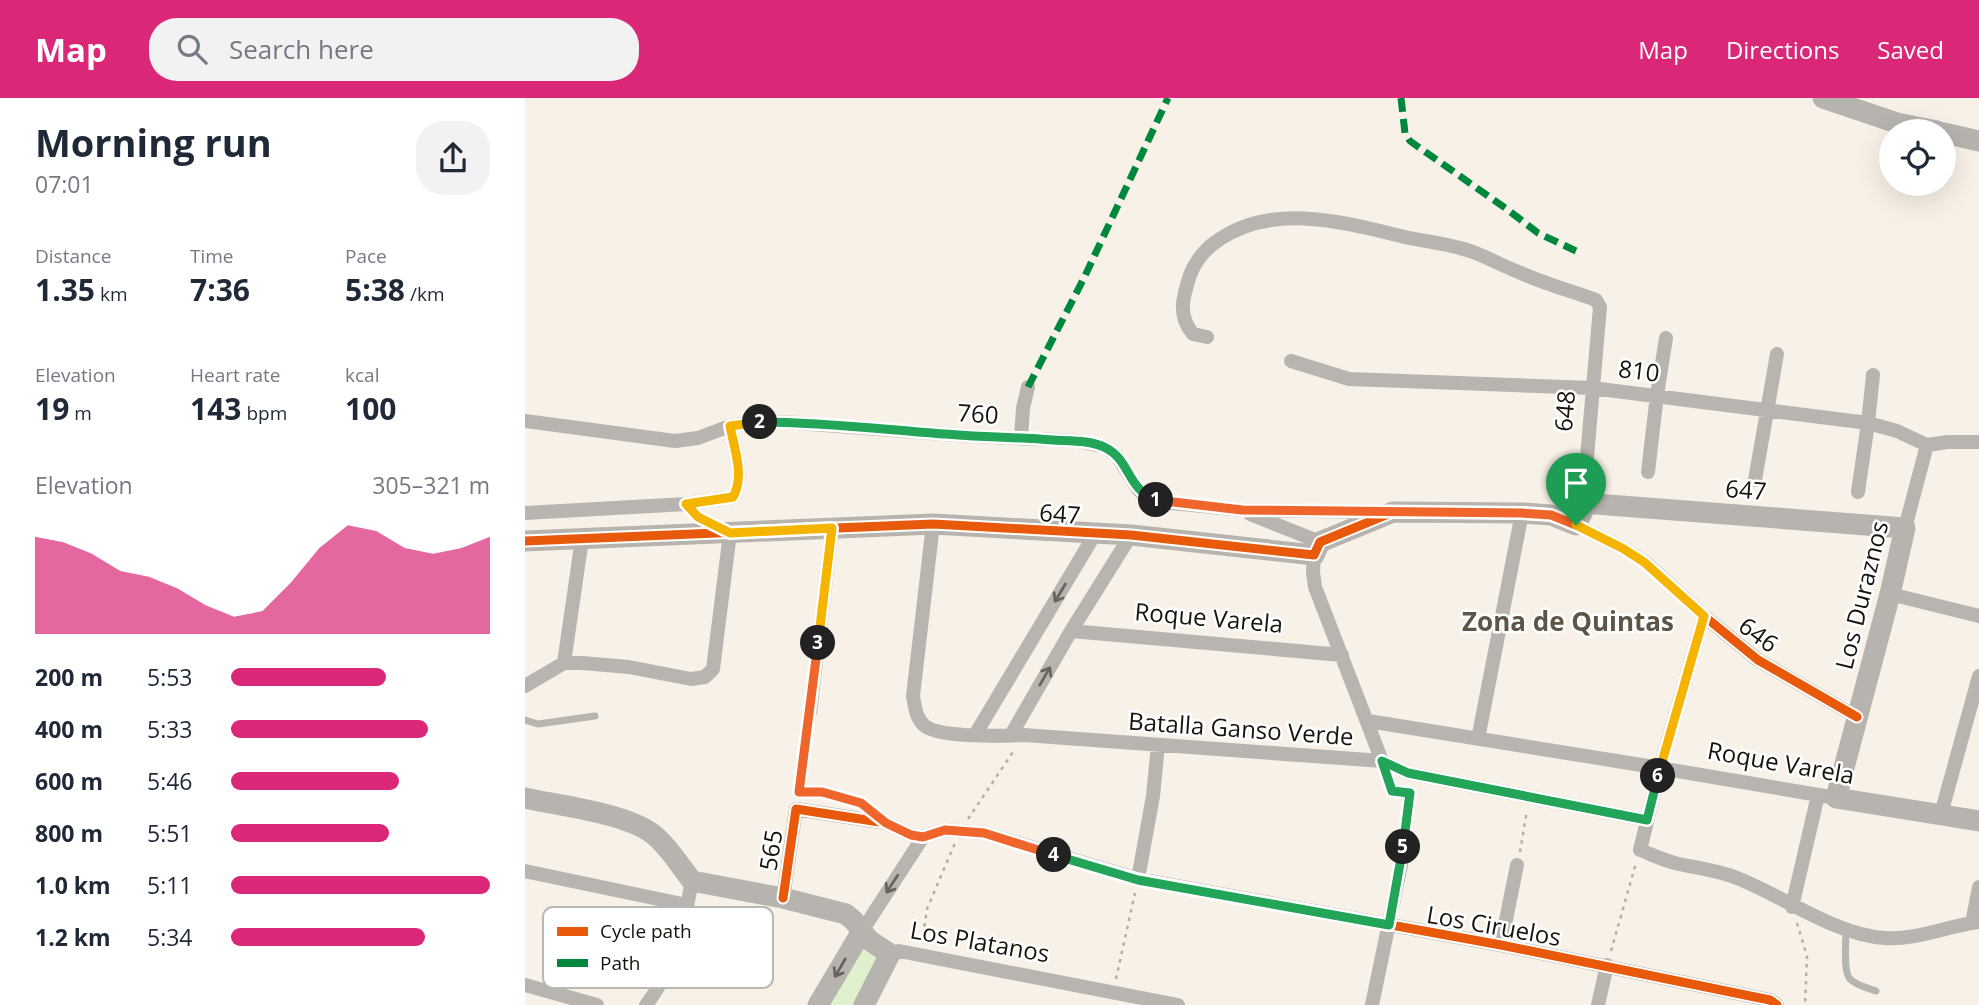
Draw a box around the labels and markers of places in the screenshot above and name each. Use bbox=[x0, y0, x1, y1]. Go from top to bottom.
pin: 2 bbox=[743, 404, 777, 440]
pin bbox=[1546, 453, 1606, 525]
pin: 1 bbox=[1139, 482, 1173, 518]
pin: 3 bbox=[801, 626, 835, 660]
pin: 6 bbox=[1641, 758, 1675, 794]
pin: 5 bbox=[1385, 830, 1421, 864]
pin: 4 bbox=[1037, 838, 1071, 872]

